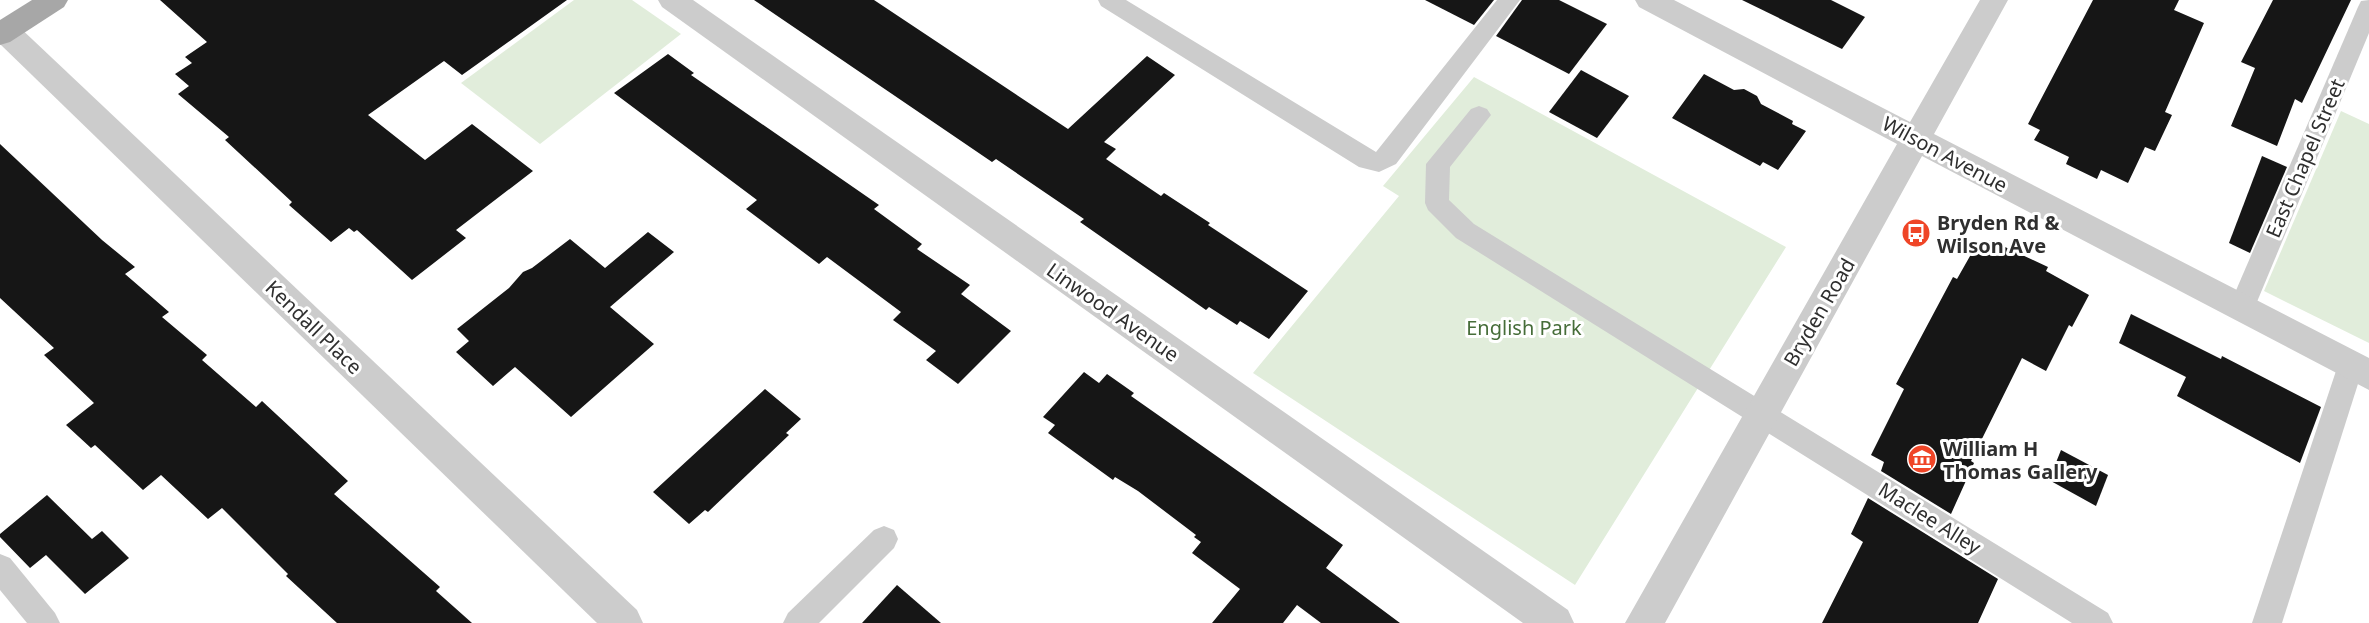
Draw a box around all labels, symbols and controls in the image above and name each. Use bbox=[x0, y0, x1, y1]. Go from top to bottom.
street label: East Chapel Street bbox=[2259, 74, 2351, 242]
street label: Wilson Avenue bbox=[1878, 110, 2012, 198]
place label: Bryden Rd & Wilson Ave bbox=[1937, 209, 2059, 259]
bus stop icon: Bryden Rd & Wilson Ave bbox=[1900, 217, 1932, 249]
street label: Bryden Road bbox=[1777, 253, 1861, 371]
street label: Linwood Avenue bbox=[1042, 256, 1184, 368]
street label: Kendall Place bbox=[260, 274, 368, 380]
park label: English Park bbox=[1466, 314, 1582, 341]
place label: William H Thomas Gallery bbox=[1943, 435, 2098, 485]
museum icon: William H Thomas Gallery bbox=[1906, 443, 1938, 475]
street label: Maclee Alley bbox=[1874, 476, 1987, 561]

